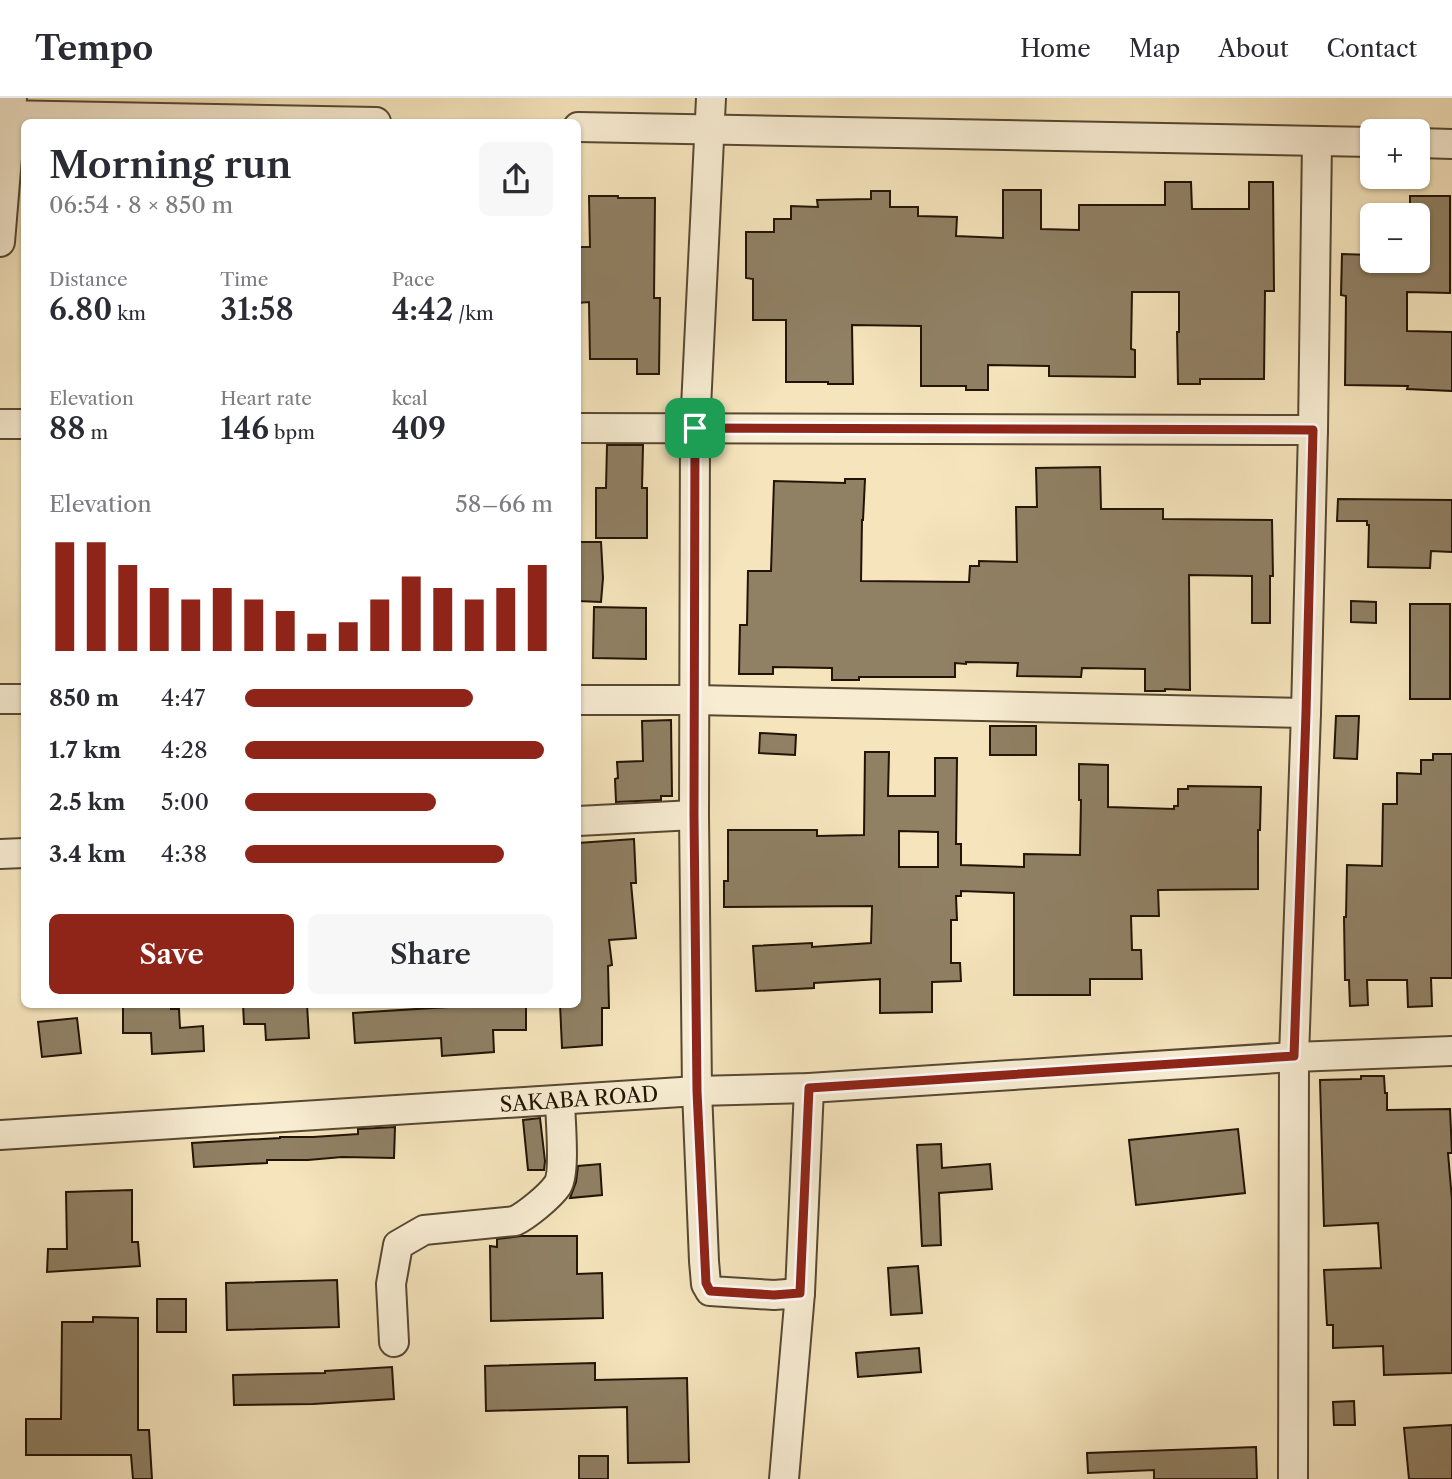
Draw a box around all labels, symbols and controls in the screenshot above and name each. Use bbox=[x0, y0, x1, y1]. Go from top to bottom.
text: Tempo bbox=[35, 28, 153, 69]
text: Home bbox=[1020, 34, 1091, 63]
text: Map bbox=[1129, 34, 1180, 63]
text: About bbox=[1218, 34, 1289, 63]
text: Contact bbox=[1327, 34, 1417, 63]
map controls bbox=[1360, 119, 1430, 273]
button: + bbox=[1360, 119, 1430, 189]
text: Morning run bbox=[49, 141, 292, 188]
button: share bbox=[479, 142, 553, 216]
text: 06:54 · 8 × 850 m bbox=[49, 191, 233, 219]
button: − bbox=[1360, 203, 1430, 273]
text: Distance bbox=[49, 268, 128, 291]
text: Time bbox=[220, 268, 268, 291]
text: Pace bbox=[392, 268, 435, 291]
text: 6.80 bbox=[49, 291, 112, 328]
text: 31:58 bbox=[220, 291, 294, 328]
text: 4:42 bbox=[392, 291, 453, 328]
text: km bbox=[112, 302, 146, 325]
text: /km bbox=[453, 302, 494, 325]
text: Elevation bbox=[49, 387, 134, 410]
text: Heart rate bbox=[220, 387, 312, 410]
text: kcal bbox=[392, 387, 428, 410]
pin bbox=[665, 398, 725, 458]
icon: arrive bbox=[676, 409, 714, 447]
text: 88 bbox=[49, 410, 85, 447]
text: 146 bbox=[220, 410, 269, 447]
text: 409 bbox=[392, 410, 446, 447]
text: m bbox=[85, 421, 108, 444]
text: bpm bbox=[269, 421, 315, 444]
text: Elevation bbox=[49, 490, 152, 518]
text: 58–66 m bbox=[455, 490, 553, 518]
text: 850 m bbox=[49, 684, 119, 712]
text: 4:47 bbox=[161, 684, 205, 712]
text: 1.7 km bbox=[49, 736, 121, 764]
text: 4:28 bbox=[161, 736, 208, 764]
text: 2.5 km bbox=[49, 788, 125, 816]
text: 5:00 bbox=[161, 788, 209, 816]
text: 3.4 km bbox=[49, 840, 126, 868]
text: 4:38 bbox=[161, 840, 207, 868]
button: Save bbox=[49, 914, 294, 994]
button: Share bbox=[308, 914, 553, 994]
street label: SAKABA ROAD bbox=[499, 1081, 659, 1117]

